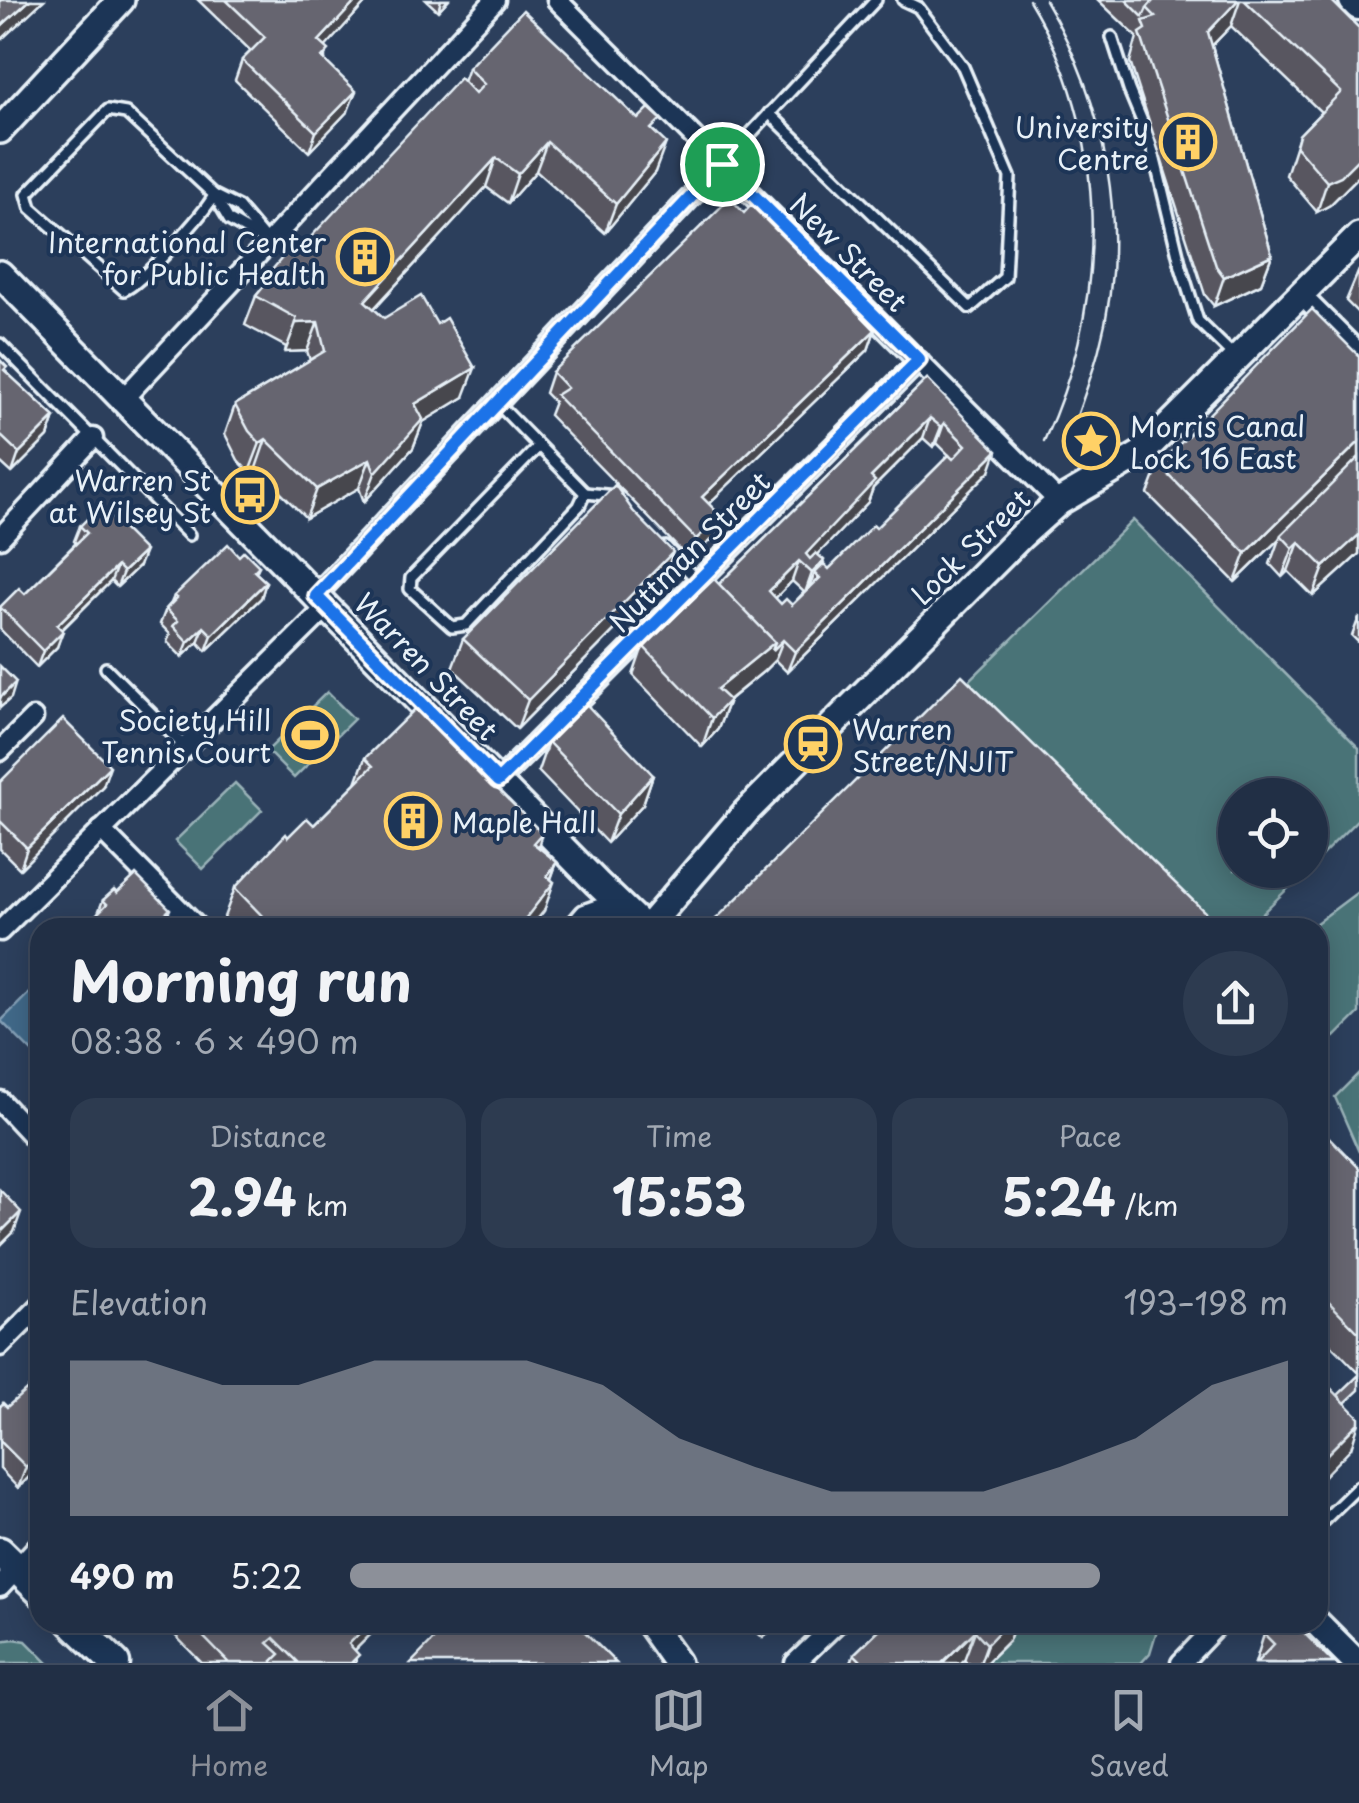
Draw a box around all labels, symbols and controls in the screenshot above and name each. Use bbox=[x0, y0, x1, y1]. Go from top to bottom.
place label: University Centre bbox=[1015, 105, 1149, 180]
building icon: University Centre bbox=[1158, 112, 1218, 172]
pin bbox=[680, 122, 765, 207]
icon: arrive bbox=[695, 137, 750, 192]
street label: New Street bbox=[780, 183, 918, 321]
place label: International Center for Public Health bbox=[48, 220, 326, 295]
building icon: International Center for Public Health bbox=[335, 227, 395, 287]
place label: Morris Canal Lock 16 East bbox=[1130, 404, 1305, 479]
place icon: Morris Canal Lock 16 East bbox=[1061, 411, 1121, 471]
place label: Warren St at Wilsey St bbox=[49, 458, 211, 533]
street label: Nuttman Street bbox=[599, 461, 779, 641]
bus stop icon: Warren St at Wilsey St bbox=[220, 465, 280, 525]
street label: Lock Street bbox=[900, 478, 1040, 614]
street label: Warren Street bbox=[345, 582, 509, 750]
place label: Society Hill Tennis Court bbox=[101, 698, 271, 773]
sports icon: Society Hill Tennis Court bbox=[280, 705, 340, 765]
place label: Warren Street/NJIT bbox=[852, 707, 1013, 782]
station icon: Warren Street/NJIT bbox=[783, 714, 843, 774]
map controls bbox=[1218, 778, 1328, 888]
button: locate bbox=[1218, 778, 1328, 888]
building icon: Maple Hall bbox=[383, 791, 443, 851]
place label: Maple Hall bbox=[452, 800, 596, 843]
text: Morning run bbox=[70, 938, 412, 1021]
button: share bbox=[1183, 951, 1288, 1056]
text: 08:38 · 6 × 490 m bbox=[70, 1017, 359, 1065]
text: Distance bbox=[209, 1114, 327, 1157]
text: Time bbox=[646, 1114, 712, 1157]
text: Pace bbox=[1058, 1114, 1122, 1157]
text: 2.94 bbox=[188, 1157, 297, 1233]
text: 15:53 bbox=[612, 1157, 746, 1233]
text: 5:24 bbox=[1002, 1157, 1116, 1233]
text: km bbox=[297, 1183, 348, 1226]
text: /km bbox=[1116, 1183, 1178, 1226]
text: Elevation bbox=[70, 1278, 208, 1326]
text: 193–198 m bbox=[1124, 1278, 1288, 1326]
text: 490 m bbox=[70, 1552, 174, 1600]
text: 5:22 bbox=[230, 1552, 303, 1600]
tab: Home bbox=[190, 1683, 268, 1786]
tab: Map bbox=[649, 1683, 709, 1786]
tab: Saved bbox=[1089, 1683, 1169, 1786]

